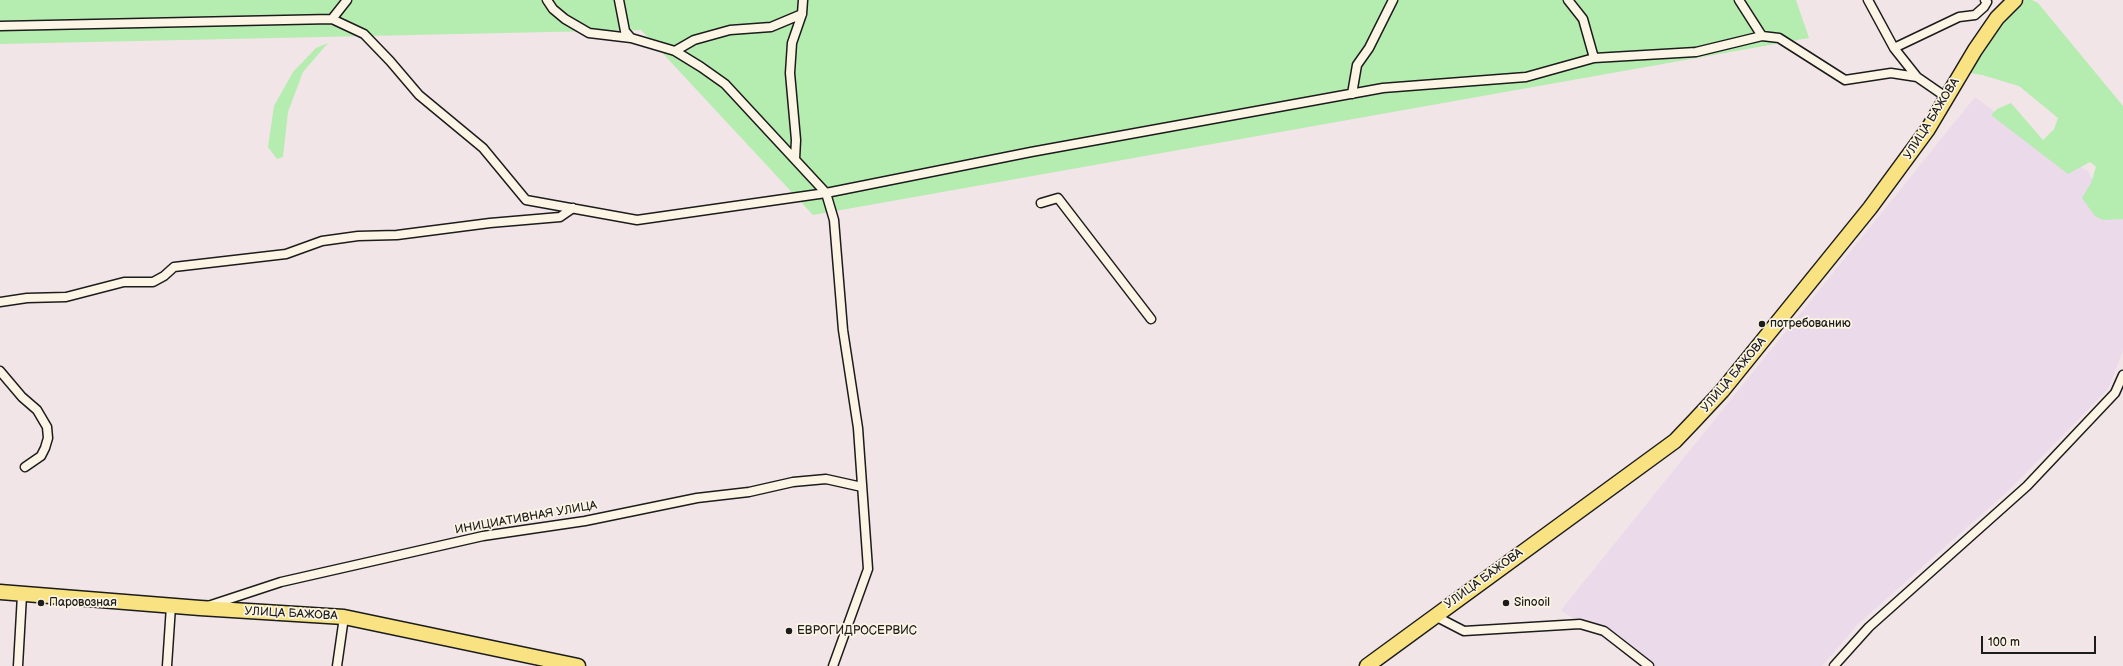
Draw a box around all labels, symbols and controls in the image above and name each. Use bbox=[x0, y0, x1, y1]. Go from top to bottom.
street label: УЛИЦА БАЖОВА bbox=[1901, 76, 1963, 162]
place label: потребованию bbox=[1770, 317, 1851, 331]
marker: потребованию bbox=[1757, 319, 1767, 329]
street label: УЛИЦА БАЖОВА bbox=[1699, 335, 1769, 415]
street label: ИНИЦИАТИВНАЯ УЛИЦА bbox=[454, 498, 598, 538]
street label: УЛИЦА БАЖОВА bbox=[1442, 546, 1526, 612]
place label: Паровозная bbox=[49, 596, 117, 610]
place label: Sinooil bbox=[1514, 596, 1550, 610]
marker: Паровозная bbox=[36, 598, 46, 608]
marker: Sinooil bbox=[1501, 598, 1511, 608]
street label: УЛИЦА БАЖОВА bbox=[244, 604, 338, 624]
place label: ЕВРОГИДРОСЕРВИС bbox=[797, 624, 917, 638]
marker: ЕВРОГИДРОСЕРВИС bbox=[784, 626, 794, 636]
scale bar bbox=[1983, 628, 2098, 654]
text: 100 m bbox=[1988, 635, 2020, 650]

